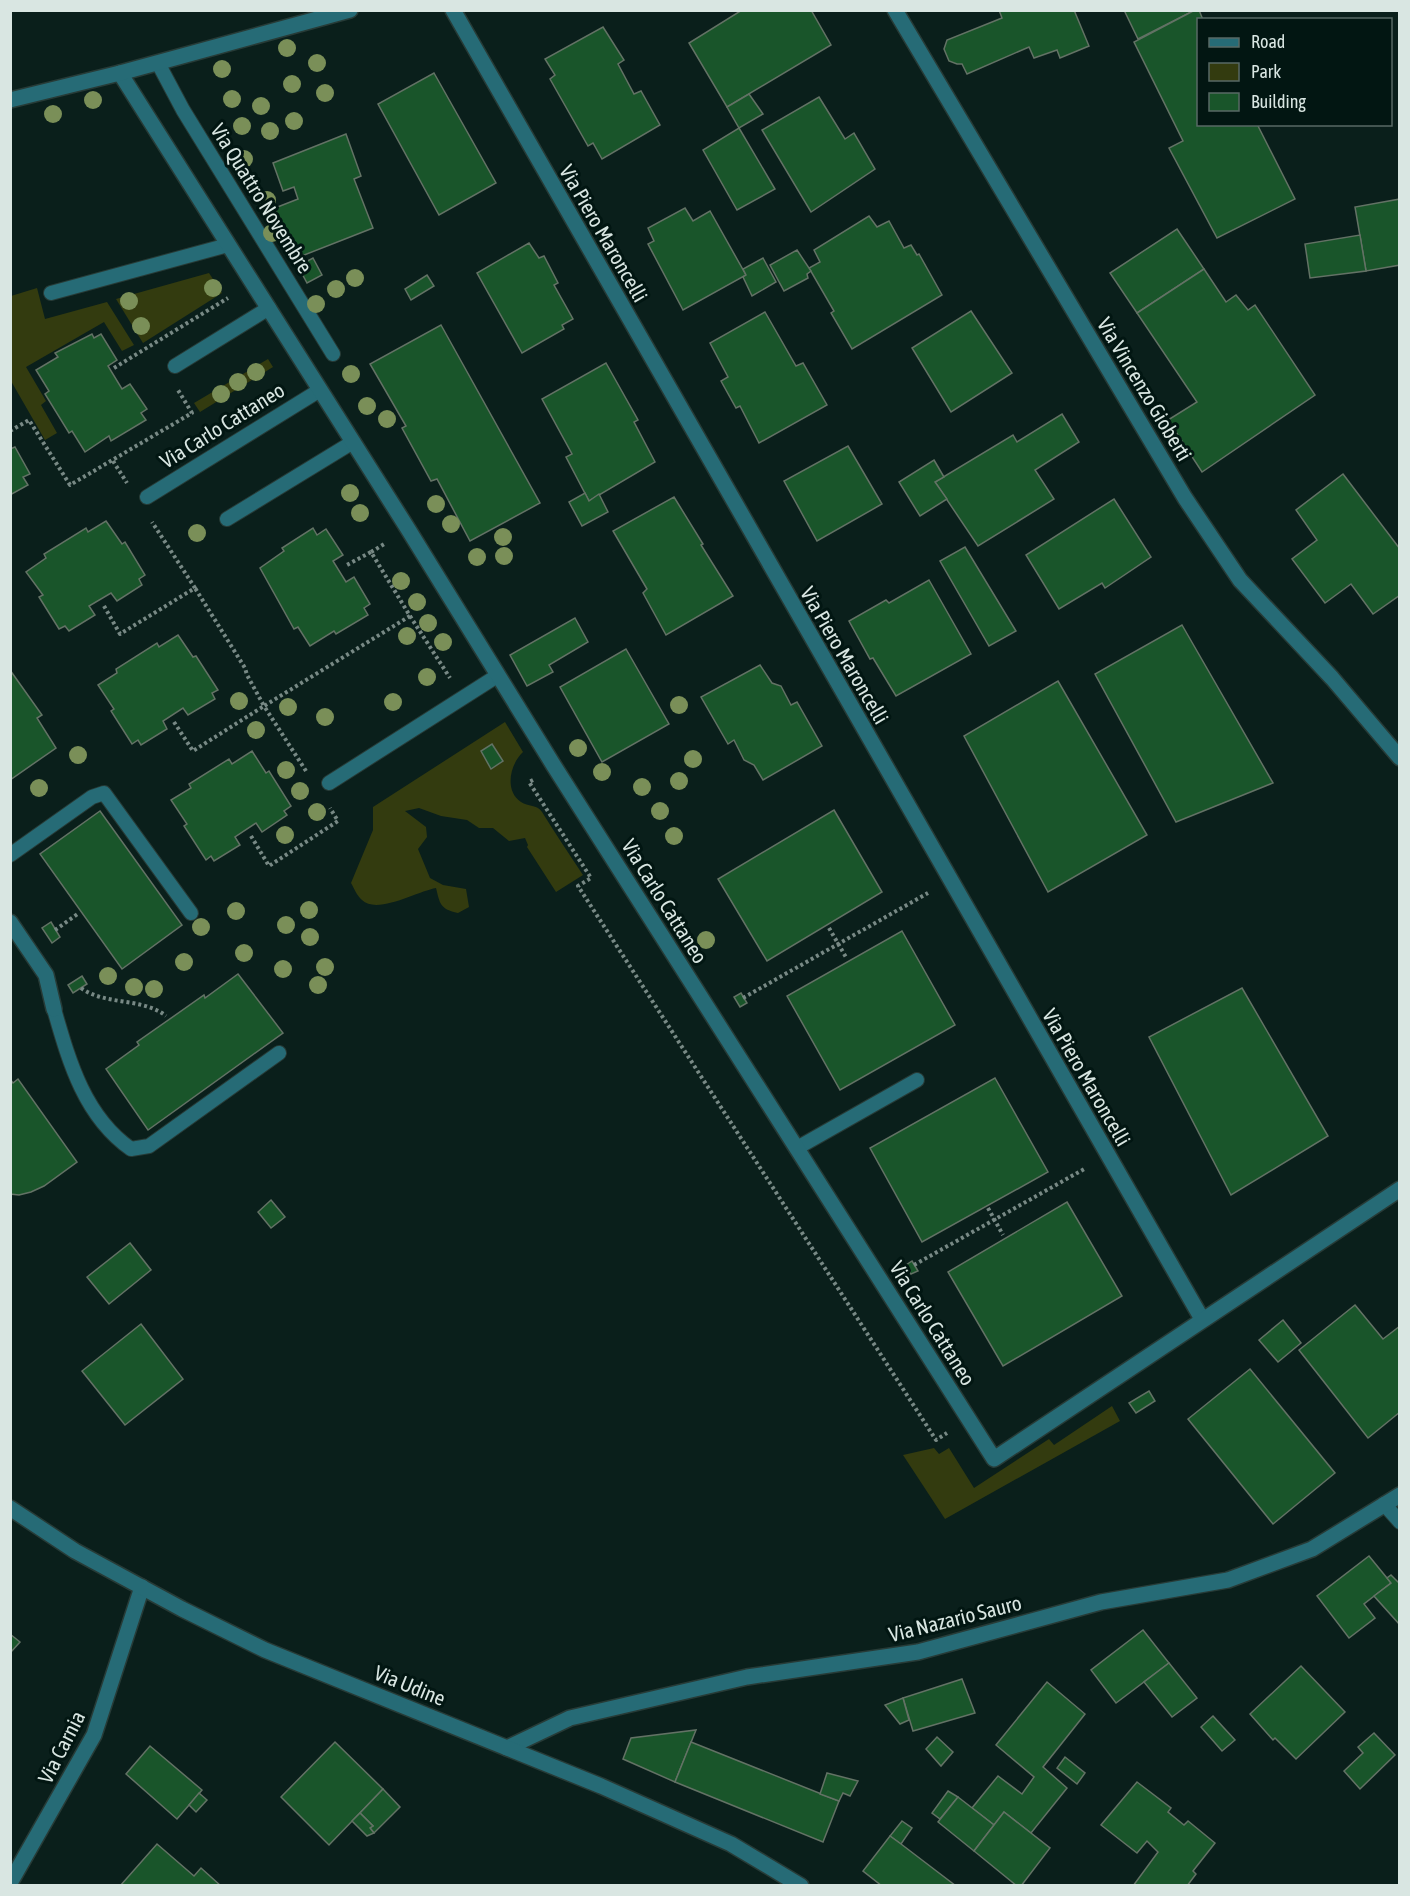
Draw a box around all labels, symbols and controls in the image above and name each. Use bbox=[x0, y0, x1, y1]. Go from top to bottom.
legend bbox=[1197, 18, 1392, 126]
text: Road bbox=[1251, 31, 1285, 52]
text: Park bbox=[1251, 61, 1281, 82]
text: Building bbox=[1251, 91, 1306, 112]
street label: Via Quattro Novembre bbox=[206, 119, 318, 277]
street label: Via Piero Maroncelli bbox=[555, 160, 653, 306]
street label: Via Vincenzo Gioberti bbox=[1093, 313, 1197, 465]
street label: Via Carlo Cattaneo bbox=[155, 377, 289, 473]
street label: Via Piero Maroncelli bbox=[796, 582, 894, 728]
street label: Via Carlo Cattaneo bbox=[617, 834, 713, 968]
street label: Via Piero Maroncelli bbox=[1038, 1004, 1136, 1150]
street label: Via Carlo Cattaneo bbox=[885, 1256, 981, 1390]
street label: Via Nazario Sauro bbox=[886, 1590, 1024, 1646]
street label: Via Udine bbox=[371, 1660, 449, 1710]
street label: Via Carnia bbox=[33, 1707, 89, 1787]

